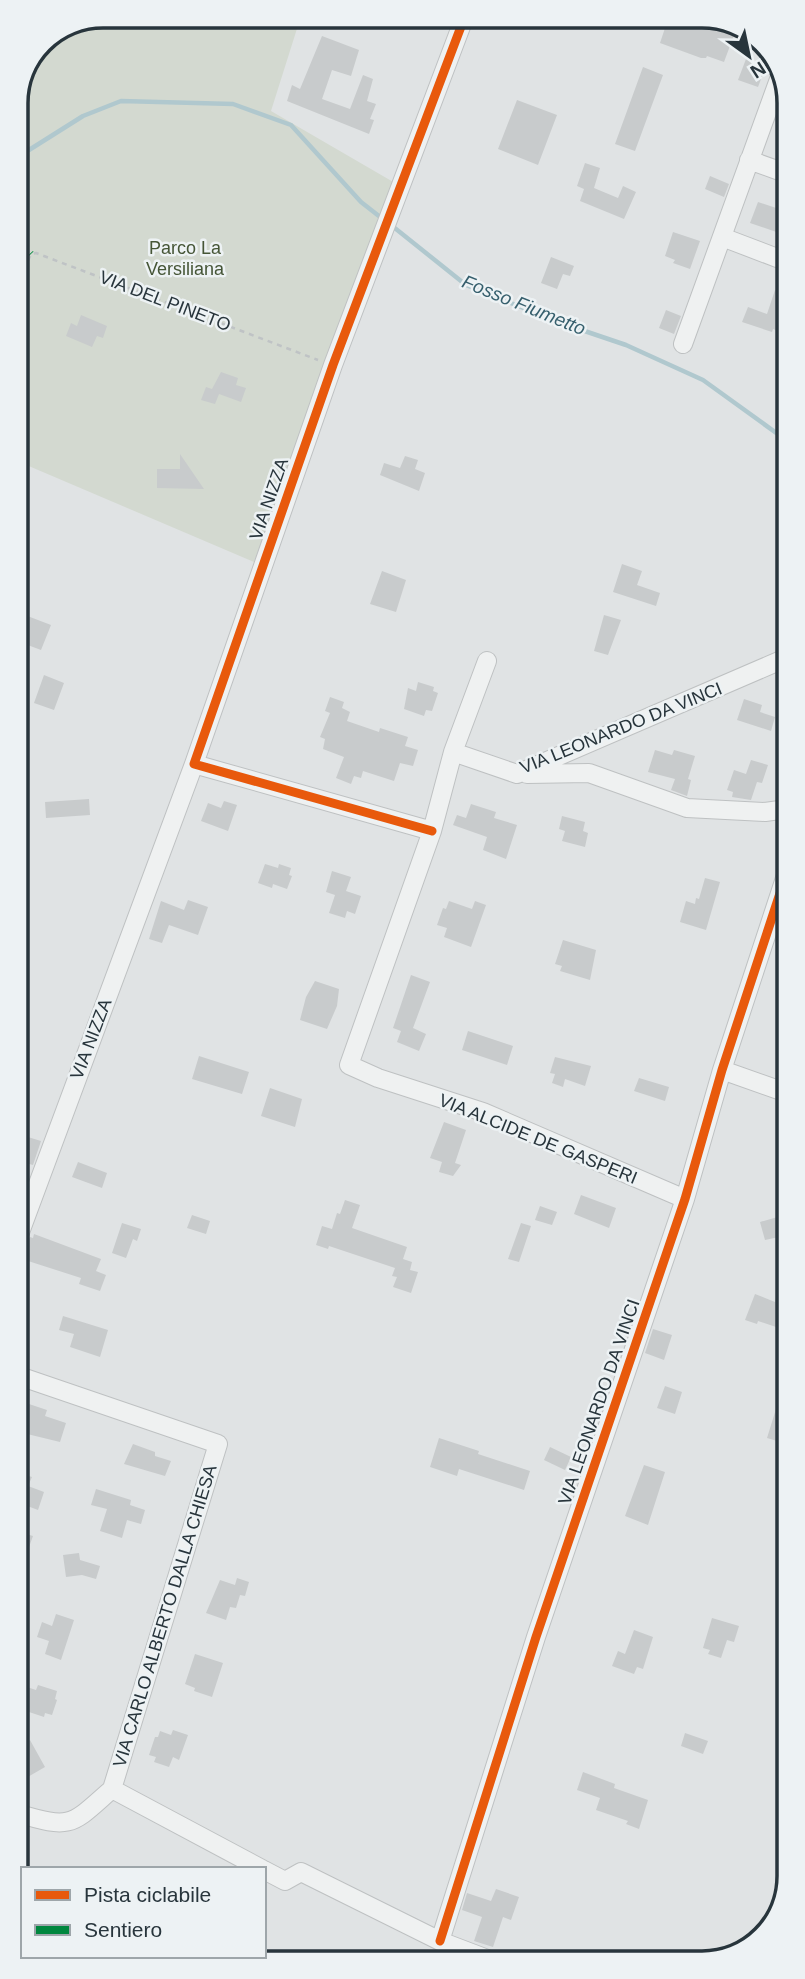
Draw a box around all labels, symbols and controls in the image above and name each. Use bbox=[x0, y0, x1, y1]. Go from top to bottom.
north arrow bbox=[714, 21, 784, 91]
text: N bbox=[747, 57, 769, 82]
park label: Parco La Versiliana bbox=[146, 238, 225, 279]
street label: VIA DEL PINETO bbox=[97, 267, 233, 335]
water label: Fosso Fiumetto bbox=[459, 271, 589, 339]
street label: VIA NIZZA bbox=[246, 456, 292, 542]
street label: VIA LEONARDO DA VINCI bbox=[517, 678, 725, 778]
street label: VIA NIZZA bbox=[66, 996, 116, 1082]
street label: VIA ALCIDE DE GASPERI bbox=[436, 1090, 640, 1188]
street label: VIA LEONARDO DA VINCI bbox=[554, 1297, 644, 1507]
street label: VIA CARLO ALBERTO DALLA CHIESA bbox=[109, 1462, 221, 1770]
legend bbox=[21, 1867, 266, 1958]
text: Pista ciclabile bbox=[84, 1883, 211, 1906]
text: Sentiero bbox=[84, 1918, 162, 1941]

